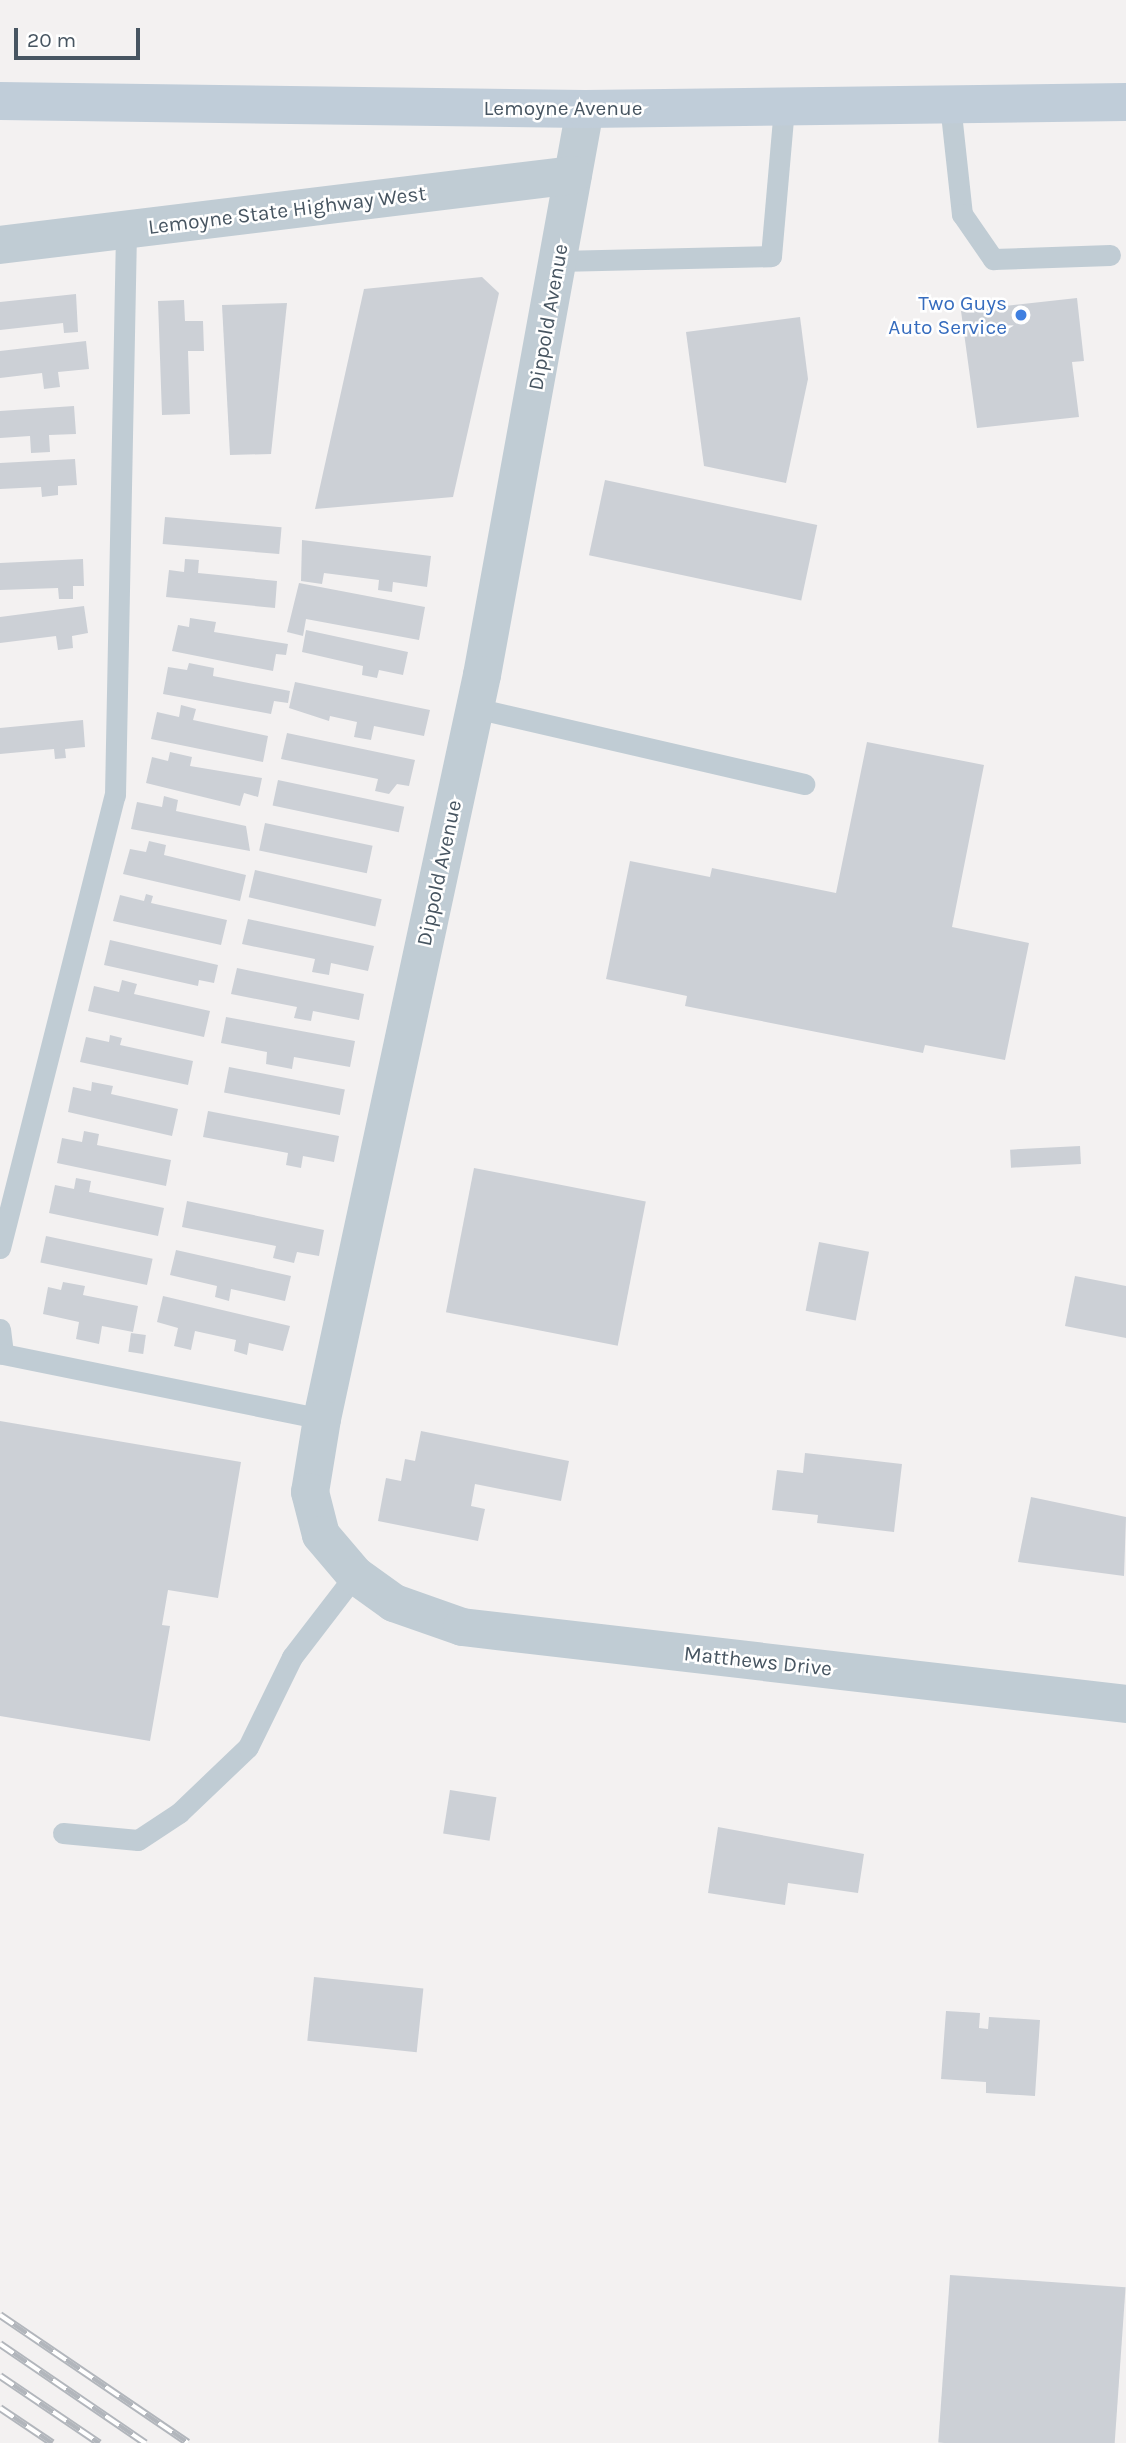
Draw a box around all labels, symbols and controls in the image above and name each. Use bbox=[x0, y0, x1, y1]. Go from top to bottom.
scale bar bbox=[18, 14, 144, 58]
text: 20 m bbox=[27, 28, 76, 52]
street label: Lemoyne Avenue bbox=[483, 95, 643, 121]
street label: Lemoyne State Highway West bbox=[147, 180, 427, 240]
street label: Dippold Avenue bbox=[523, 242, 573, 392]
place label: Two Guys Auto Service bbox=[888, 290, 1007, 340]
marker: Two Guys Auto Service bbox=[1013, 307, 1029, 323]
street label: Dippold Avenue bbox=[411, 798, 467, 948]
street label: Matthews Drive bbox=[683, 1641, 833, 1681]

